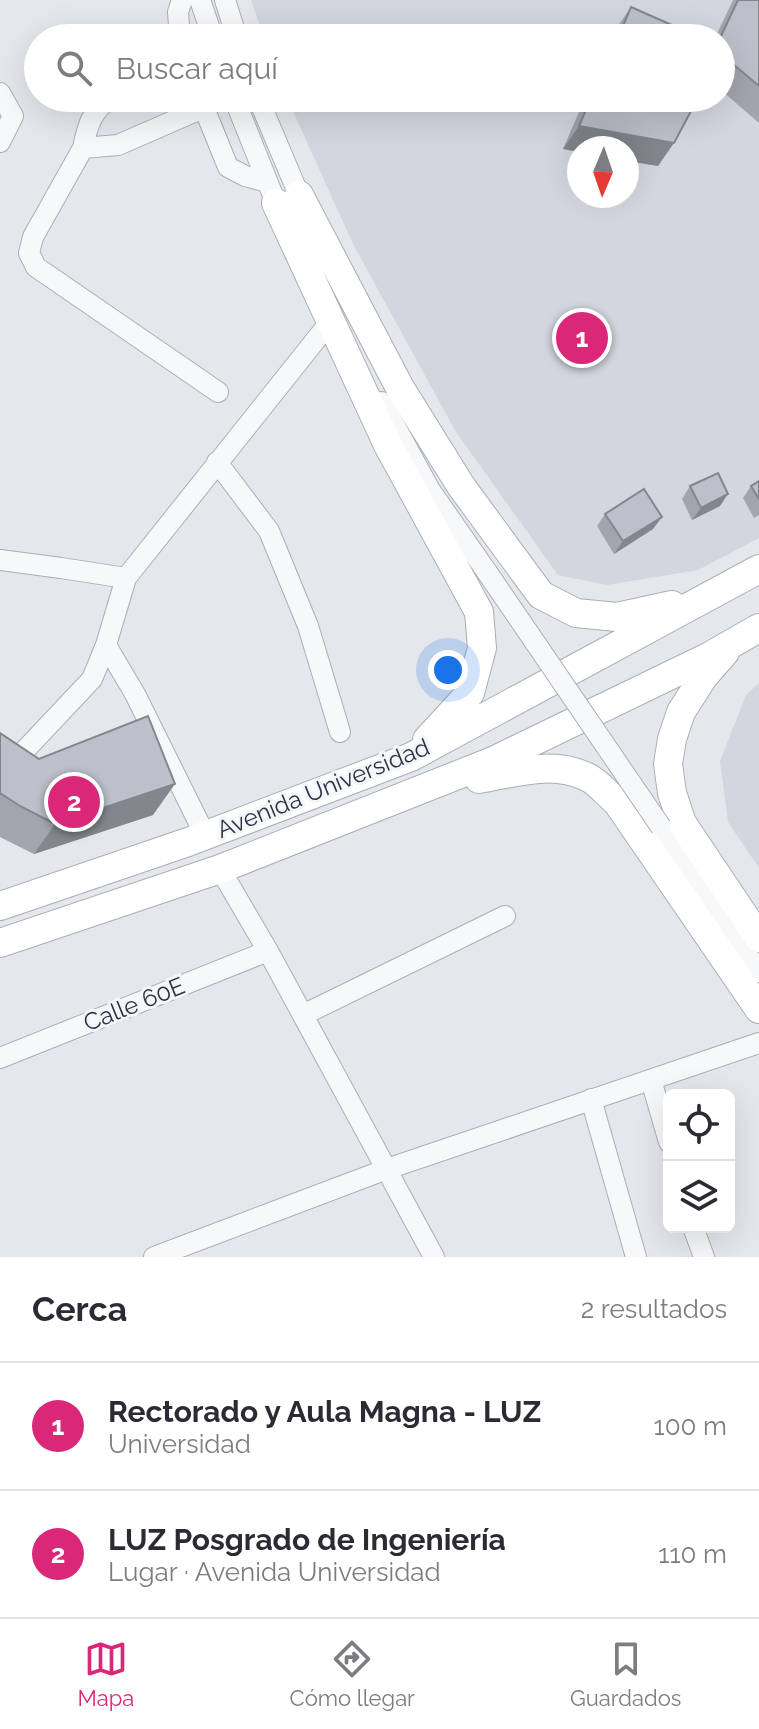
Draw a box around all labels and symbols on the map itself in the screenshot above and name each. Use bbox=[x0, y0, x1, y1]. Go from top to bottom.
north arrow bbox=[567, 136, 639, 208]
pin: 1 bbox=[556, 308, 608, 368]
your location bbox=[428, 650, 468, 690]
street label: Avenida Universidad bbox=[212, 732, 434, 844]
pin: 2 bbox=[48, 772, 100, 832]
street label: Calle 60E bbox=[79, 971, 189, 1037]

